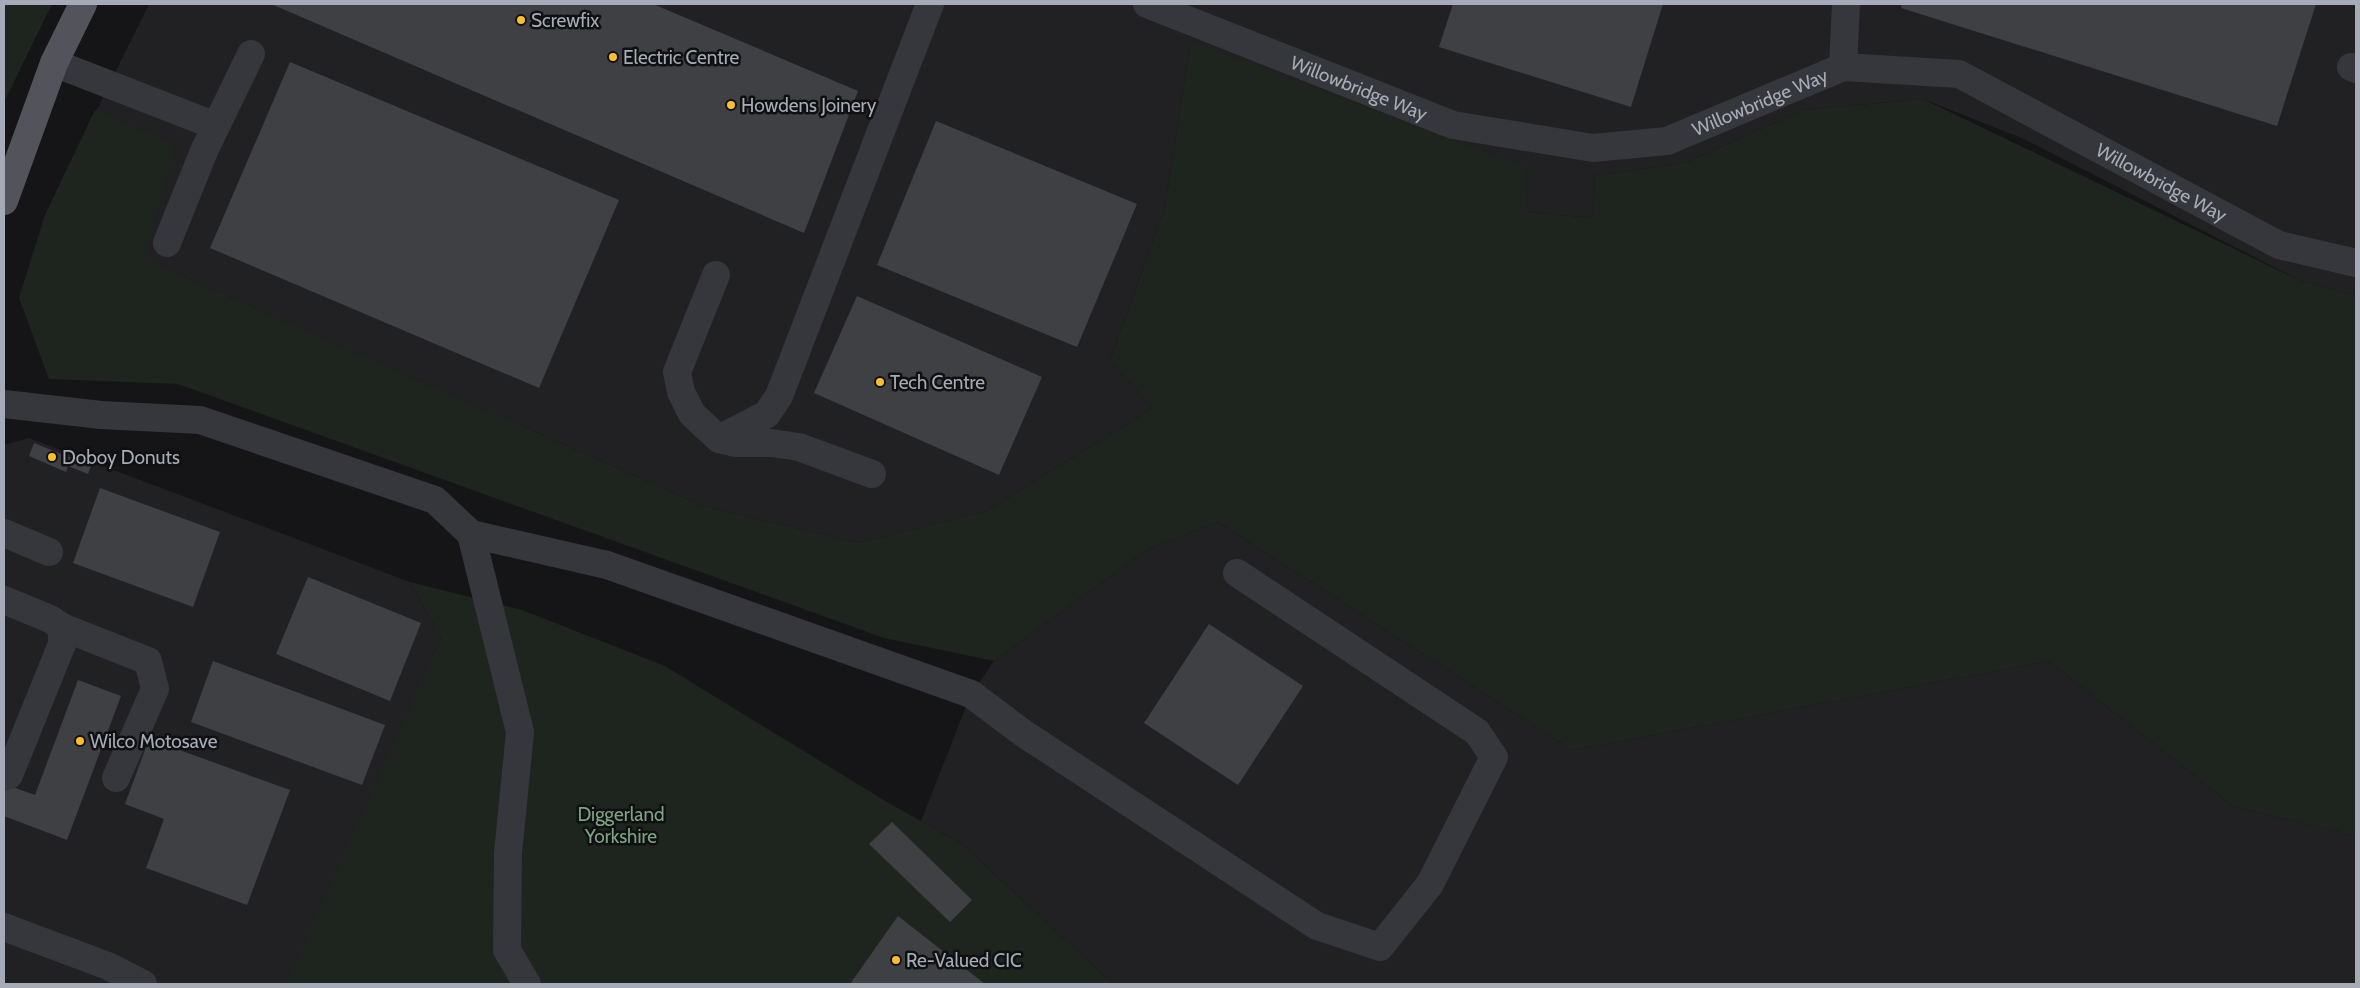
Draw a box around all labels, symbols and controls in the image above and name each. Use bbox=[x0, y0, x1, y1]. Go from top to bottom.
place label: Screwfix bbox=[531, 9, 599, 32]
marker: Screwfix bbox=[515, 14, 527, 26]
place label: Electric Centre bbox=[623, 46, 739, 69]
marker: Electric Centre bbox=[607, 51, 619, 63]
street label: Willowbridge Way bbox=[1287, 51, 1431, 126]
street label: Willowbridge Way bbox=[1689, 64, 1832, 141]
place label: Howdens Joinery bbox=[741, 94, 877, 117]
marker: Howdens Joinery bbox=[725, 99, 737, 111]
street label: Willowbridge Way bbox=[2092, 138, 2231, 227]
place label: Tech Centre bbox=[890, 371, 985, 394]
marker: Tech Centre bbox=[874, 376, 886, 388]
place label: Doboy Donuts bbox=[62, 446, 180, 469]
marker: Doboy Donuts bbox=[46, 451, 58, 463]
place label: Wilco Motosave bbox=[90, 730, 218, 753]
marker: Wilco Motosave bbox=[74, 735, 86, 747]
park label: Diggerland Yorkshire bbox=[577, 803, 665, 848]
place label: Re-Valued CIC bbox=[906, 949, 1022, 972]
marker: Re-Valued CIC bbox=[890, 954, 902, 966]

